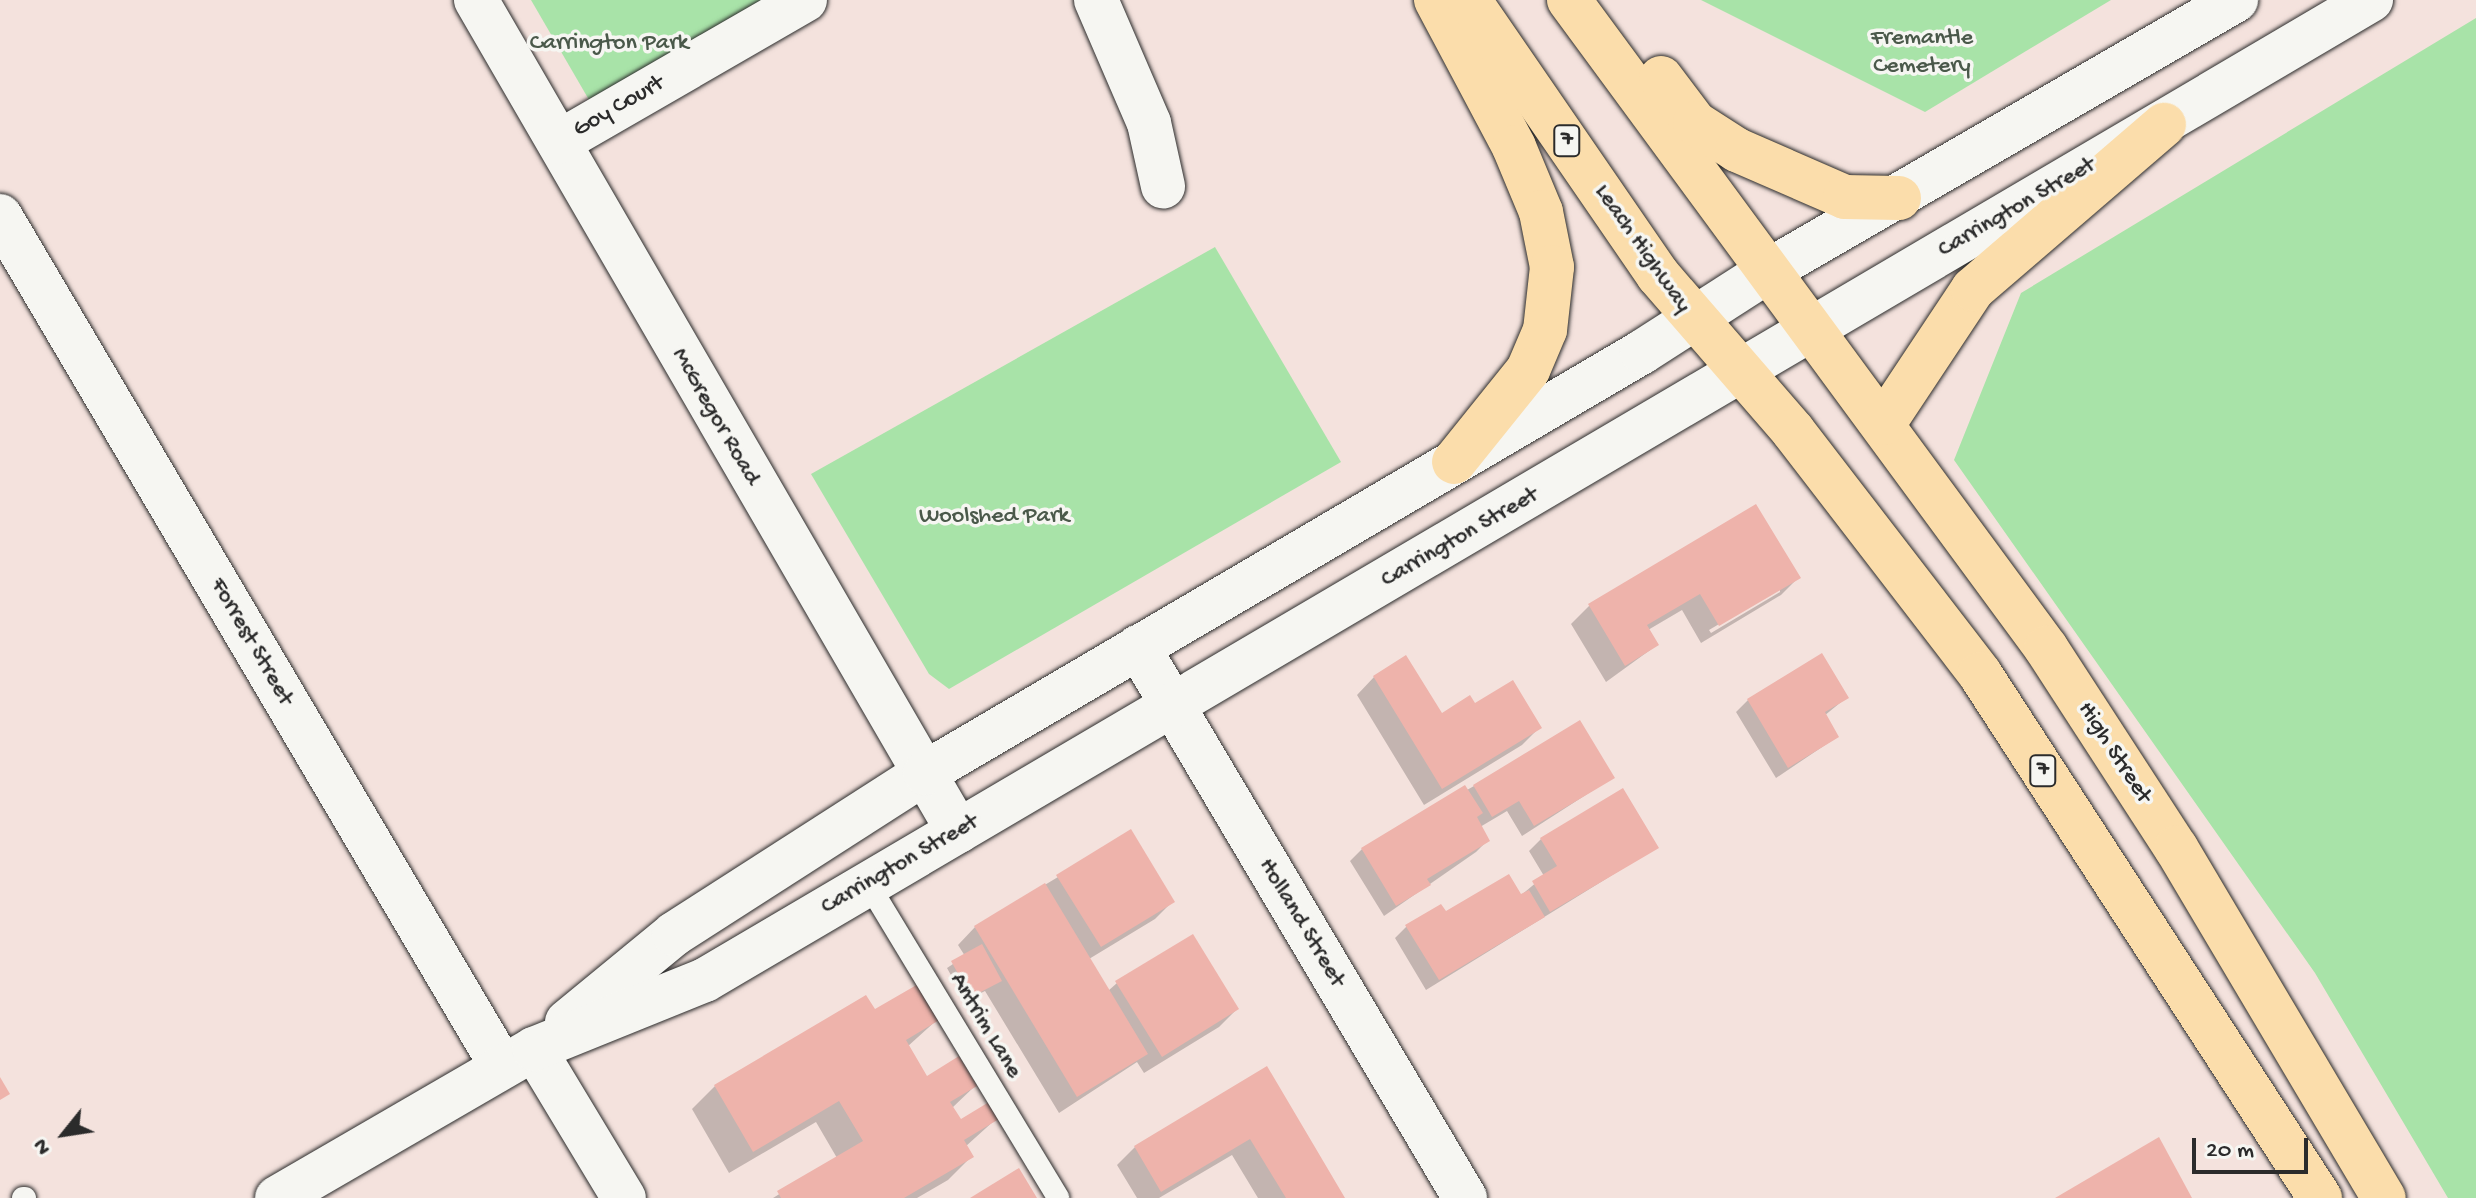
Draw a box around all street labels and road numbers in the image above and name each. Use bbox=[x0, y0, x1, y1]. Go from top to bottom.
street label: Goy Court bbox=[568, 70, 670, 144]
road number: 7 bbox=[1553, 123, 1581, 159]
street label: Carrington Street bbox=[1933, 151, 2101, 265]
street label: Leach Highway bbox=[1587, 179, 1697, 319]
street label: McGregor Road bbox=[664, 343, 766, 491]
street label: Carrington Street bbox=[1376, 481, 1544, 595]
street label: Forrest Street bbox=[203, 573, 299, 711]
street label: High Street bbox=[2071, 697, 2157, 809]
road number: 7 bbox=[2029, 753, 2057, 789]
street label: Carrington Street bbox=[816, 808, 984, 922]
street label: Holland Street bbox=[1251, 853, 1351, 993]
street label: Antrim Lane bbox=[942, 968, 1028, 1084]

